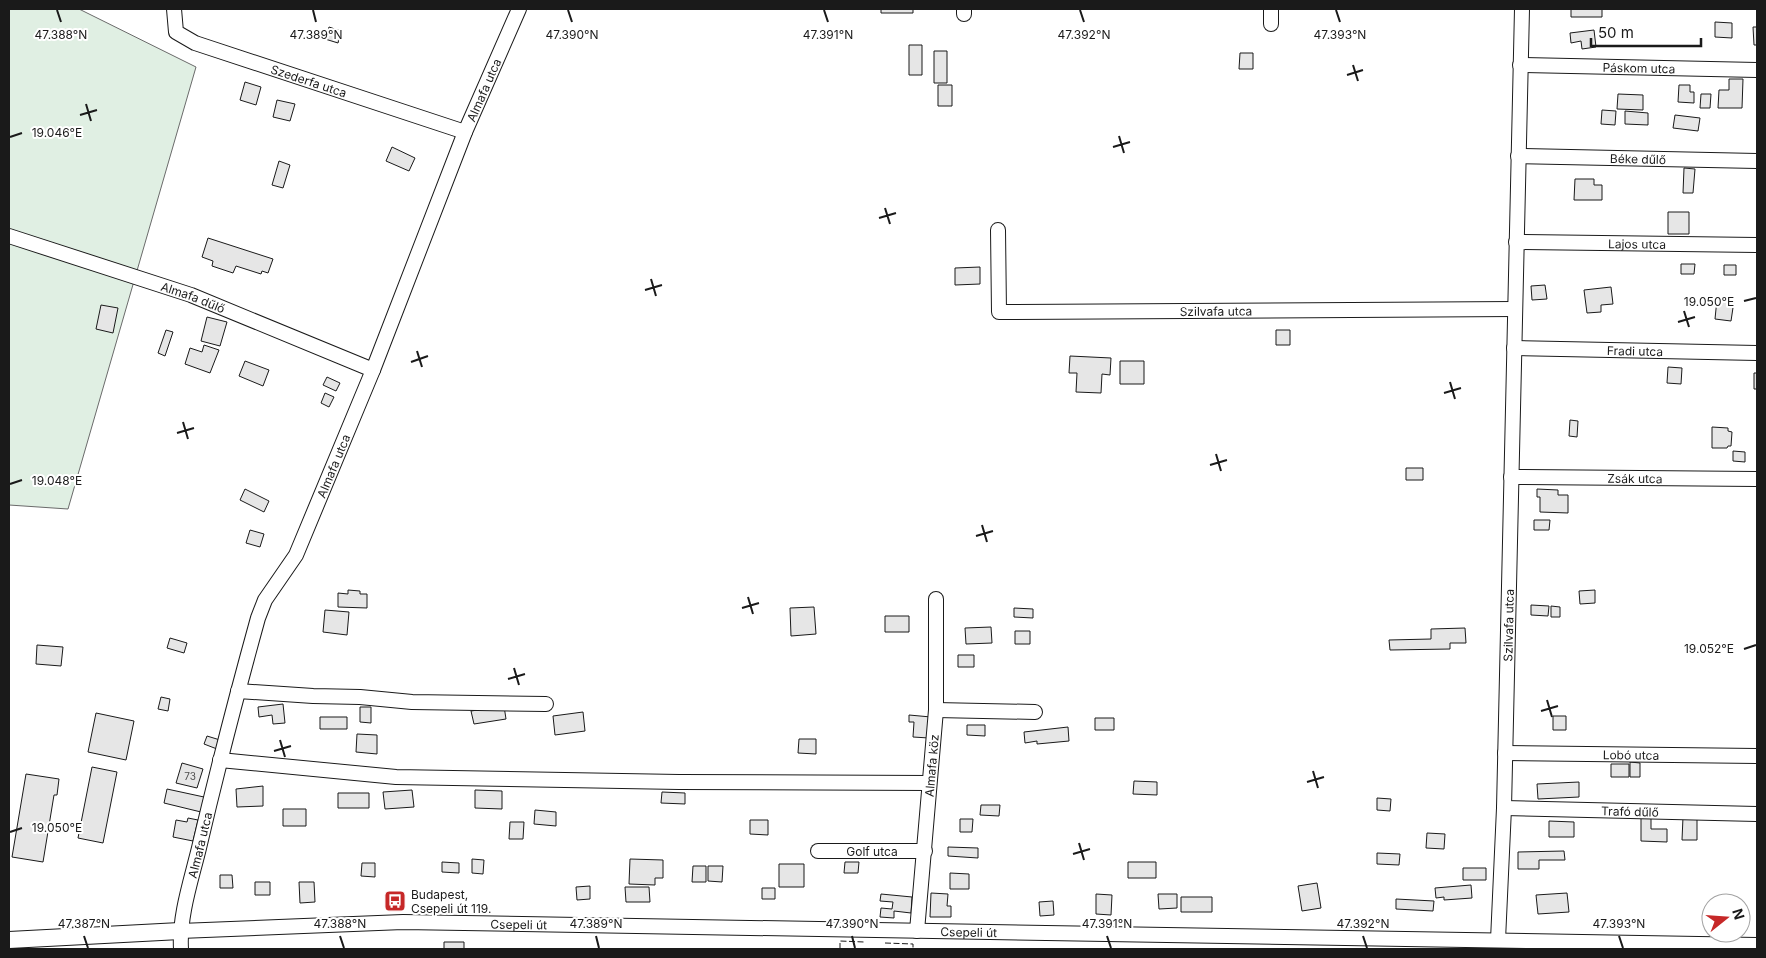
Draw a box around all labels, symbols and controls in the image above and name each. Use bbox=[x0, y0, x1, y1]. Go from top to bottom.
scale bar bbox=[1591, 15, 1701, 47]
text: 50 m bbox=[1598, 23, 1634, 42]
text: 47.388°N bbox=[35, 27, 87, 42]
text: 47.389°N bbox=[290, 27, 342, 42]
text: 47.390°N bbox=[545, 27, 599, 42]
text: 47.391°N bbox=[803, 27, 853, 42]
text: 47.392°N bbox=[1058, 27, 1110, 42]
text: 47.393°N bbox=[1314, 27, 1366, 42]
street label: Almafa utca bbox=[463, 56, 504, 124]
street label: Páskom utca bbox=[1602, 59, 1676, 76]
street label: Szederfa utca bbox=[269, 61, 349, 100]
text: 19.046°E bbox=[32, 125, 82, 140]
street label: Béke dűlő bbox=[1610, 150, 1666, 167]
street label: Lajos utca bbox=[1608, 236, 1666, 251]
street label: Almafa dűlő bbox=[159, 278, 227, 316]
text: 19.050°E bbox=[1684, 294, 1734, 309]
street label: Szilvafa utca bbox=[1180, 303, 1252, 318]
street label: Fradi utca bbox=[1607, 342, 1663, 359]
street label: Almafa utca bbox=[313, 432, 353, 500]
street label: Zsák utca bbox=[1607, 470, 1663, 486]
text: 19.048°E bbox=[32, 473, 82, 488]
street label: Szilvafa utca bbox=[1500, 589, 1516, 662]
text: 19.052°E bbox=[1684, 641, 1734, 656]
street label: Almafa köz bbox=[921, 734, 941, 798]
street label: Lobó utca bbox=[1603, 747, 1659, 762]
house number: 73 bbox=[184, 770, 196, 782]
street label: Trafó dűlő bbox=[1601, 803, 1659, 819]
street label: Almafa utca bbox=[184, 811, 215, 880]
text: 19.050°E bbox=[32, 820, 82, 835]
street label: Golf utca bbox=[846, 844, 898, 859]
place label: Budapest, Csepeli út 119. bbox=[411, 887, 491, 916]
bus stop icon: Budapest, Csepeli út 119. bbox=[383, 889, 407, 913]
north arrow bbox=[1701, 893, 1751, 943]
text: N bbox=[1729, 906, 1749, 922]
text: 47.387°N bbox=[58, 916, 110, 931]
text: 47.388°N bbox=[314, 916, 366, 931]
street label: Csepeli út bbox=[490, 916, 547, 932]
text: 47.389°N bbox=[570, 916, 622, 931]
text: 47.390°N bbox=[825, 916, 879, 931]
text: 47.391°N bbox=[1082, 916, 1132, 931]
text: 47.392°N bbox=[1337, 916, 1389, 931]
text: 47.393°N bbox=[1593, 916, 1645, 931]
street label: Csepeli út bbox=[940, 924, 997, 940]

